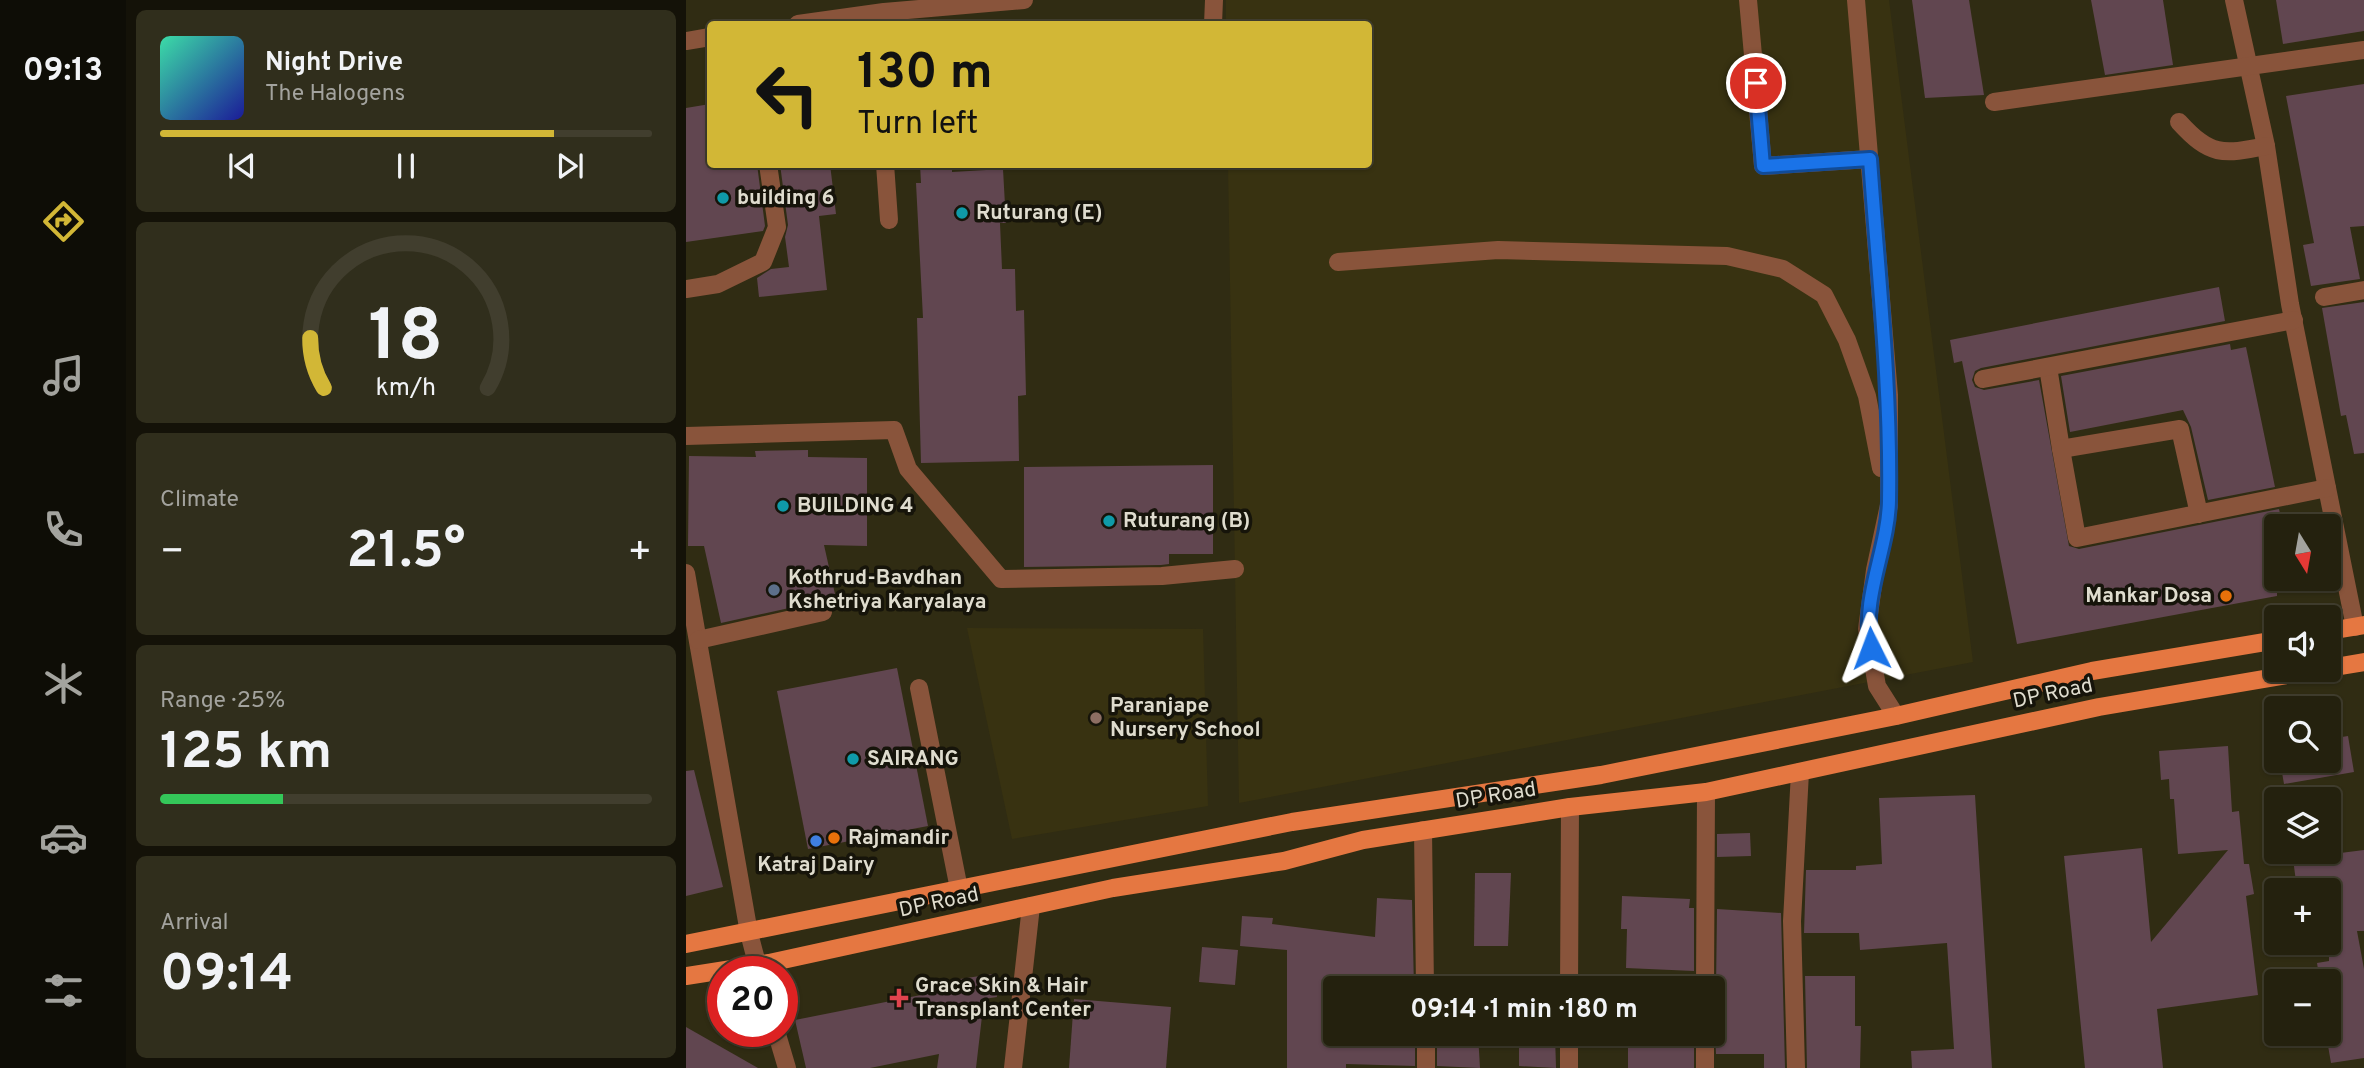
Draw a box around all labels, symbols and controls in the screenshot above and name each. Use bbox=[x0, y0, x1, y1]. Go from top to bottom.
text: 130 m bbox=[857, 44, 993, 106]
text: Night Drive bbox=[265, 47, 403, 80]
icon: left bbox=[742, 49, 833, 140]
text: 09:13 bbox=[23, 52, 103, 92]
pin bbox=[1726, 53, 1786, 113]
icon: arrive bbox=[1737, 64, 1775, 102]
text: The Halogens bbox=[265, 80, 405, 109]
text: Turn left bbox=[857, 105, 978, 145]
icon: previous bbox=[223, 147, 261, 185]
icon: pause bbox=[387, 147, 425, 185]
icon: next bbox=[551, 147, 589, 185]
place label: building 6 bbox=[737, 185, 834, 212]
marker: building 6 bbox=[715, 190, 731, 206]
icon: directions bbox=[39, 197, 88, 246]
place label: Ruturang (E) bbox=[976, 200, 1103, 227]
marker: Ruturang (E) bbox=[954, 205, 970, 221]
text: 18 bbox=[369, 295, 443, 387]
icon: music bbox=[39, 351, 88, 400]
text: km/h bbox=[376, 373, 436, 405]
text: Climate bbox=[160, 486, 239, 515]
place label: BUILDING 4 bbox=[797, 493, 913, 520]
marker: BUILDING 4 bbox=[775, 498, 791, 514]
icon: phone bbox=[39, 505, 88, 554]
place label: Ruturang (B) bbox=[1123, 508, 1250, 535]
marker: Ruturang (B) bbox=[1101, 513, 1117, 529]
north arrow bbox=[2264, 514, 2342, 592]
map controls bbox=[2264, 514, 2341, 1046]
text: 21.5° bbox=[347, 520, 465, 586]
text: − bbox=[160, 529, 185, 578]
text: + bbox=[627, 529, 652, 578]
place label: Kothrud-Bavdhan Kshetriya Karyalaya bbox=[788, 565, 986, 616]
marker: Kothrud-Bavdhan Kshetriya Karyalaya bbox=[766, 582, 782, 598]
place label: Mankar Dosa bbox=[2085, 583, 2212, 610]
marker: Mankar Dosa bbox=[2218, 588, 2234, 604]
button: sound bbox=[2264, 605, 2341, 682]
position arrow bbox=[1834, 611, 1908, 685]
icon: climate bbox=[39, 659, 88, 708]
street label: DP Road bbox=[2011, 672, 2095, 716]
text: Range · 25% bbox=[160, 687, 285, 716]
place label: Paranjape Nursery School bbox=[1110, 693, 1261, 744]
button: search bbox=[2264, 696, 2341, 773]
marker: Paranjape Nursery School bbox=[1088, 710, 1104, 726]
text: 125 km bbox=[160, 721, 332, 787]
place label: SAIRANG bbox=[867, 746, 959, 773]
marker: SAIRANG bbox=[845, 751, 861, 767]
street label: DP Road bbox=[1454, 776, 1538, 816]
button: layers bbox=[2264, 787, 2341, 864]
icon: car bbox=[39, 813, 88, 862]
place label: Rajmandir bbox=[848, 825, 949, 852]
marker: Rajmandir bbox=[826, 830, 842, 846]
marker: Katraj Dairy bbox=[808, 833, 824, 849]
place label: Katraj Dairy bbox=[757, 852, 875, 879]
button: + bbox=[2264, 878, 2341, 955]
street label: DP Road bbox=[897, 881, 981, 925]
text: Arrival bbox=[160, 909, 229, 938]
text: 09:14 bbox=[160, 943, 293, 1009]
speed limit sign: 20 bbox=[707, 956, 798, 1047]
icon: filters bbox=[39, 966, 88, 1015]
button: − bbox=[2264, 969, 2341, 1046]
place label: Grace Skin & Hair Transplant Center bbox=[915, 973, 1091, 1024]
marker: Grace Skin & Hair Transplant Center bbox=[889, 988, 909, 1008]
text: 09:14 · 1 min · 180 m bbox=[1410, 994, 1638, 1027]

